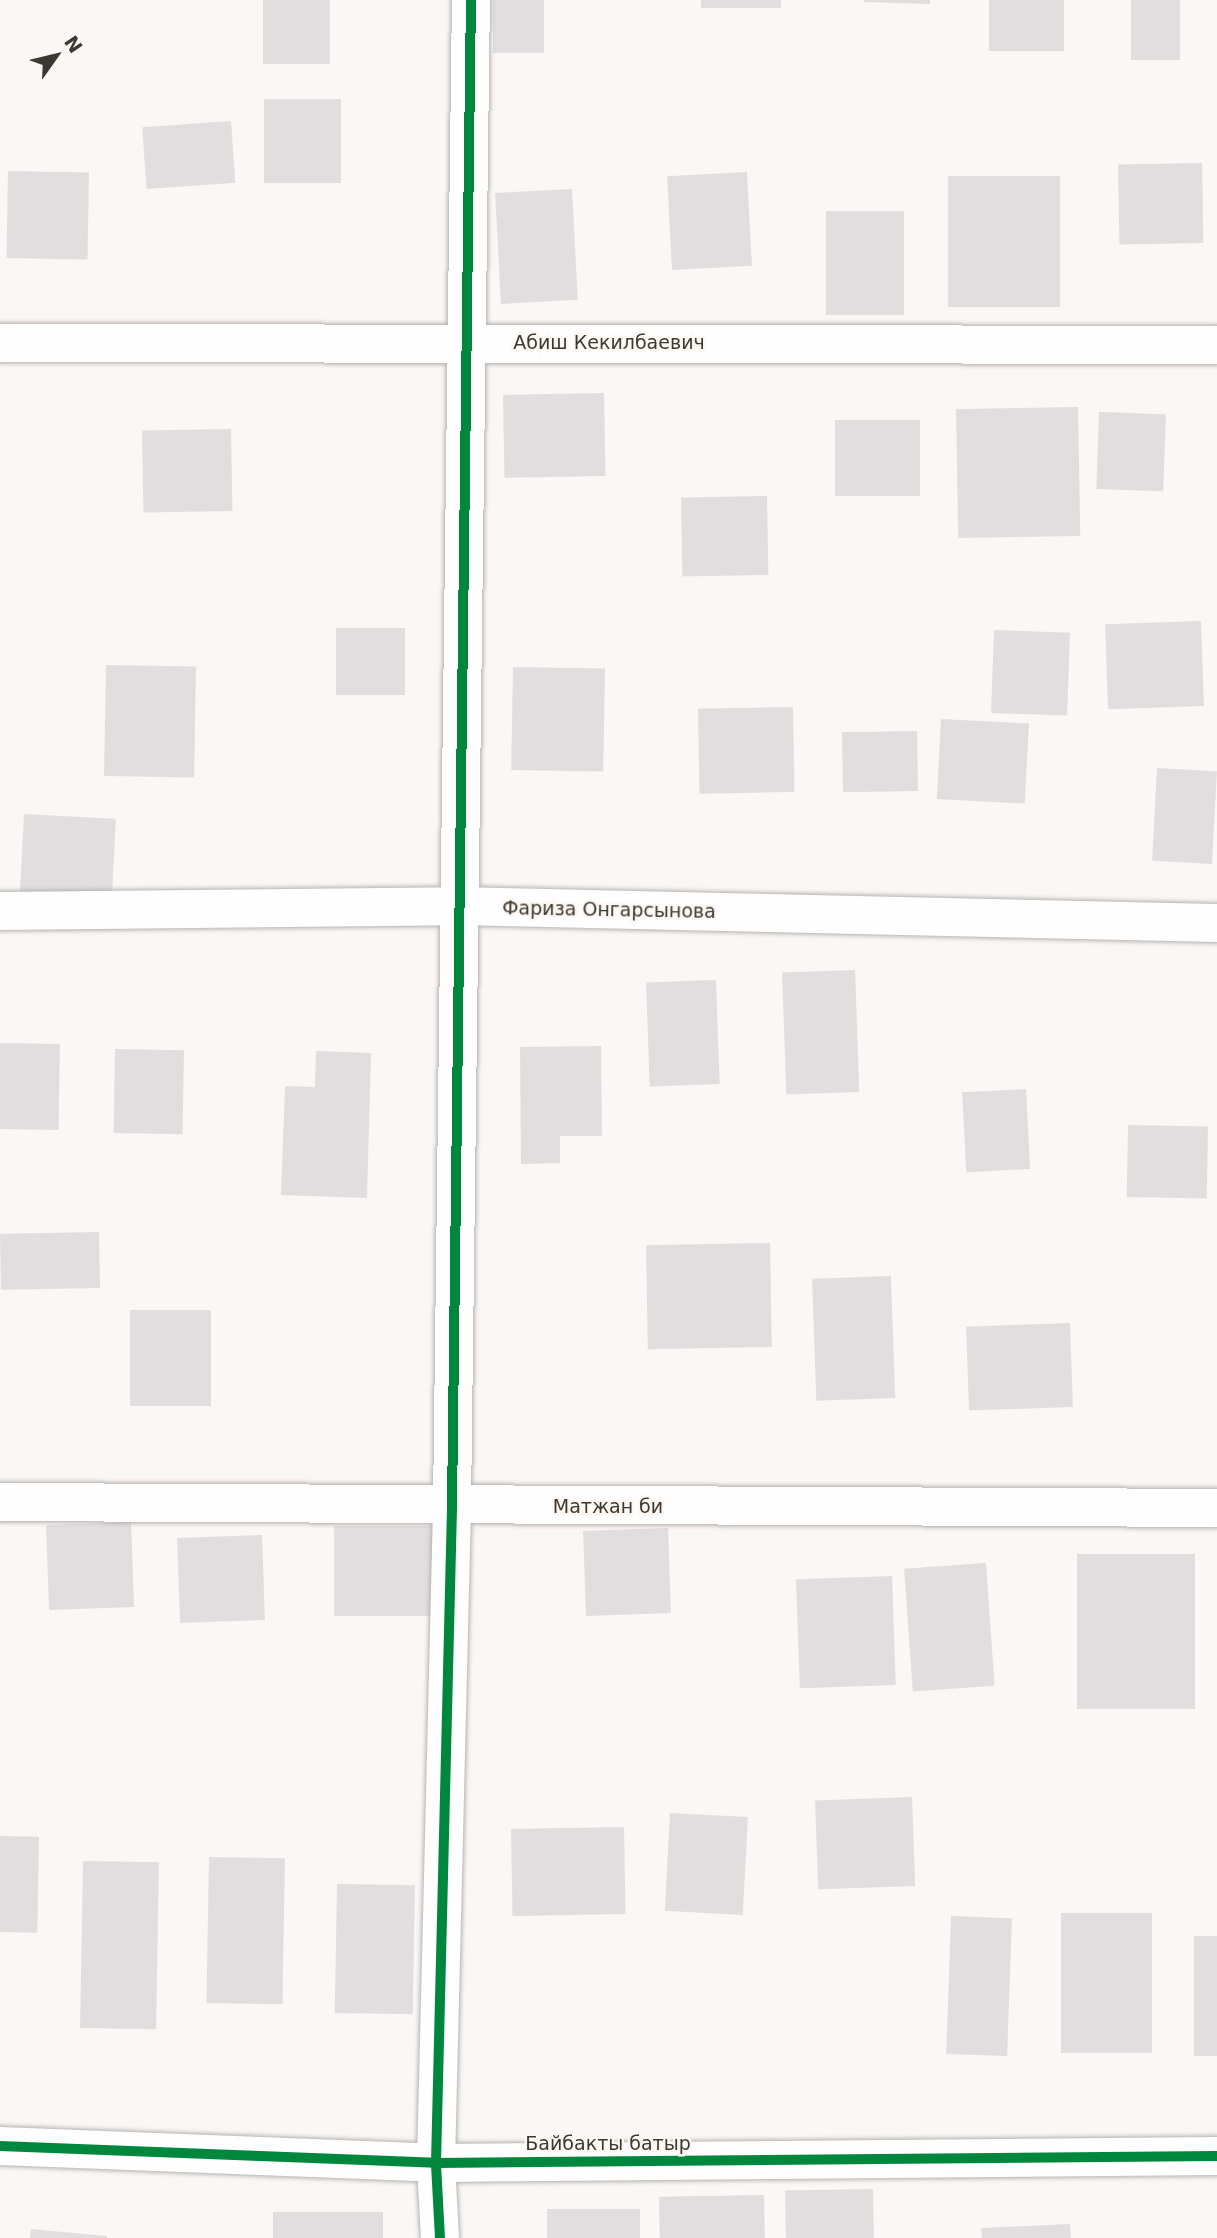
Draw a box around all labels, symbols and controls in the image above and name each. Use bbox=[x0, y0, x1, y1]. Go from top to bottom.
north arrow bbox=[21, 21, 91, 91]
text: N bbox=[60, 32, 87, 57]
street label: Абиш Кекилбаевич bbox=[513, 332, 705, 354]
street label: Фариза Онгарсынова bbox=[502, 897, 716, 923]
street label: Матжан би bbox=[553, 1496, 663, 1518]
street label: Байбакты батыр bbox=[525, 2133, 691, 2155]

